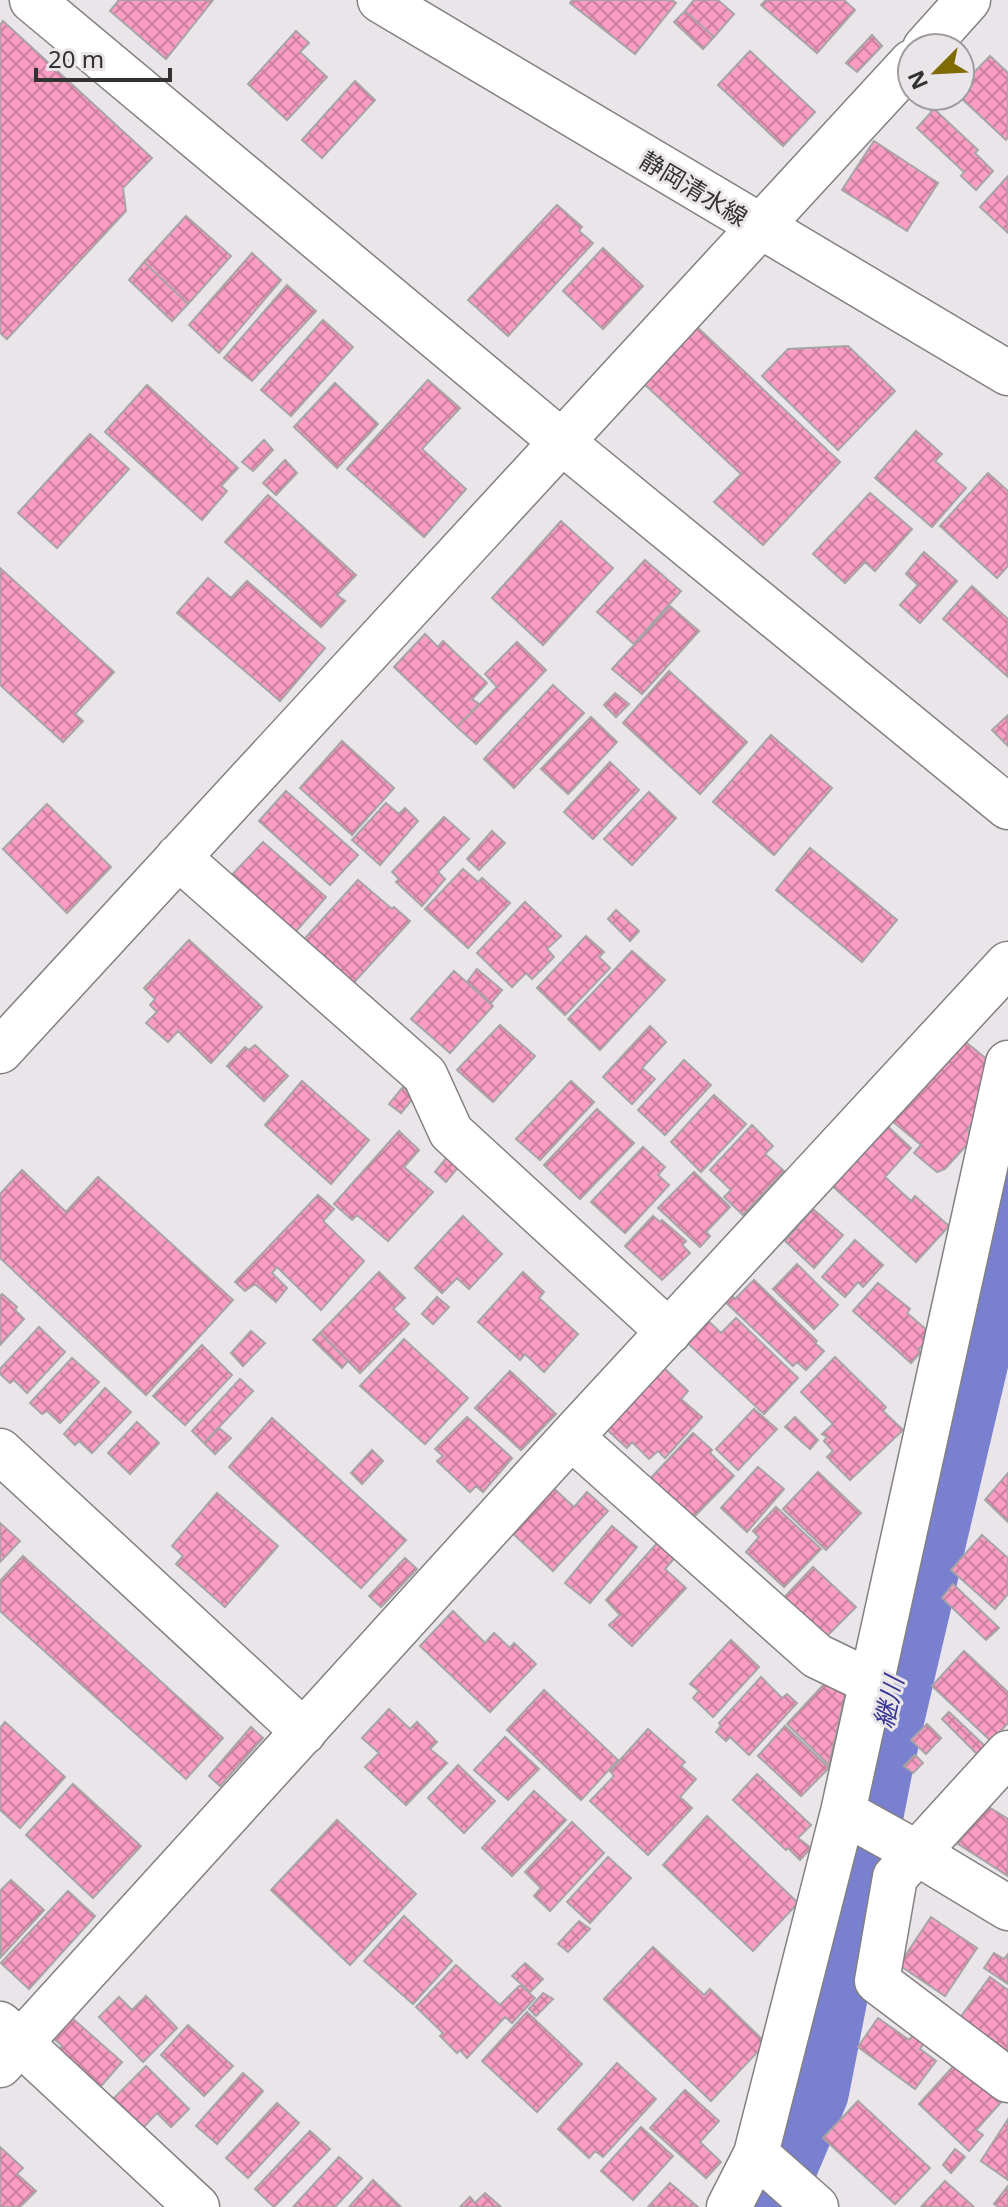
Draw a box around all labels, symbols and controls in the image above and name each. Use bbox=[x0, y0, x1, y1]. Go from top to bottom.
scale bar bbox=[36, 32, 170, 82]
north arrow bbox=[896, 32, 976, 112]
text: 20 m bbox=[48, 42, 104, 75]
text: N bbox=[899, 66, 934, 95]
street label: 静岡清水線 bbox=[634, 143, 754, 233]
water label: 継川 bbox=[865, 1670, 912, 1731]

